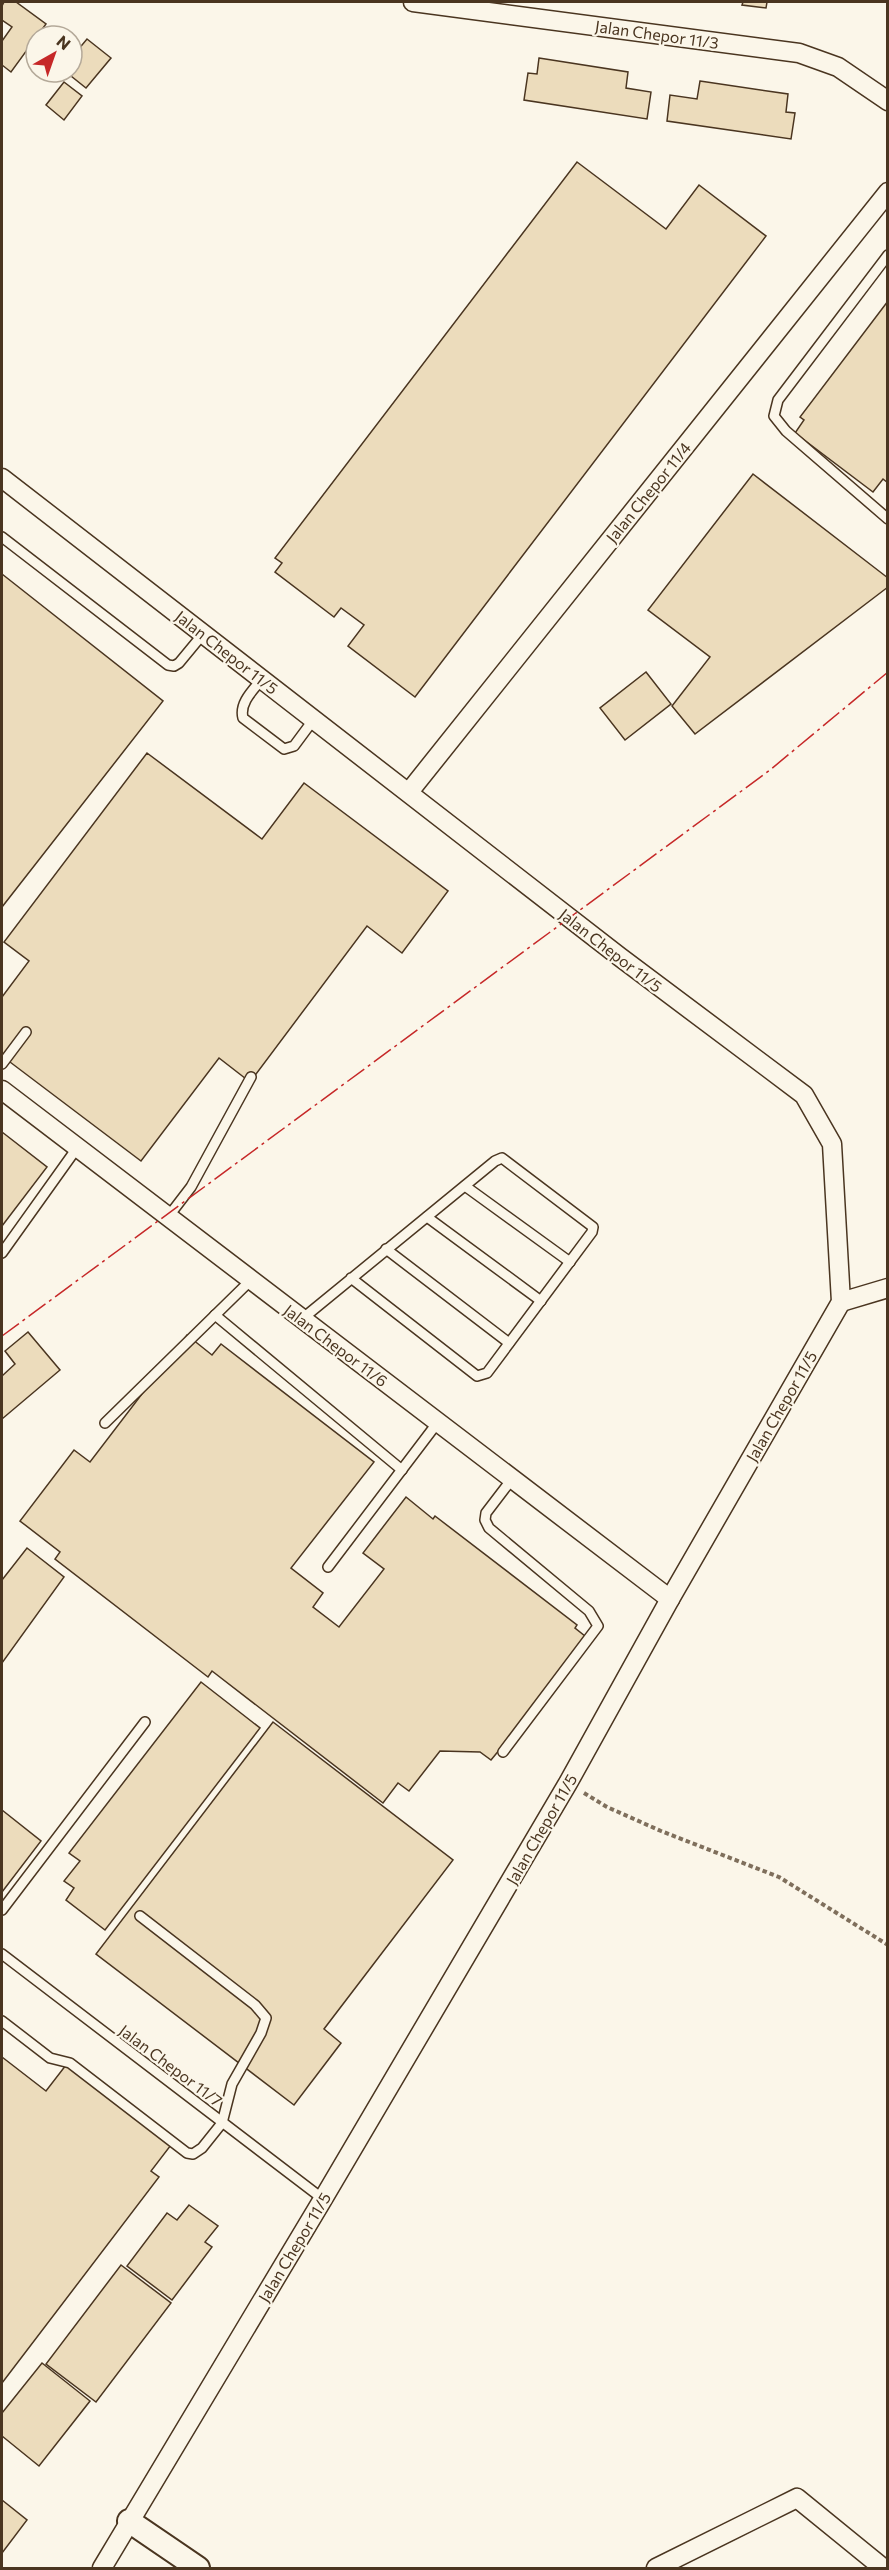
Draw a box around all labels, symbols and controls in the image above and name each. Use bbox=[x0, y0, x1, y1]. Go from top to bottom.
street label: Jalan Chepor 11/3 bbox=[594, 16, 720, 52]
north arrow bbox=[24, 24, 84, 84]
text: N bbox=[53, 31, 75, 53]
street label: Jalan Chepor 11/4 bbox=[602, 438, 695, 546]
street label: Jalan Chepor 11/5 bbox=[172, 606, 282, 698]
street label: Jalan Chepor 11/5 bbox=[556, 904, 666, 996]
street label: Jalan Chepor 11/6 bbox=[280, 1300, 392, 1390]
street label: Jalan Chepor 11/5 bbox=[742, 1347, 820, 1465]
street label: Jalan Chepor 11/5 bbox=[502, 1770, 580, 1888]
street label: Jalan Chepor 11/7 bbox=[116, 2020, 226, 2110]
street label: Jalan Chepor 11/5 bbox=[254, 2189, 334, 2305]

